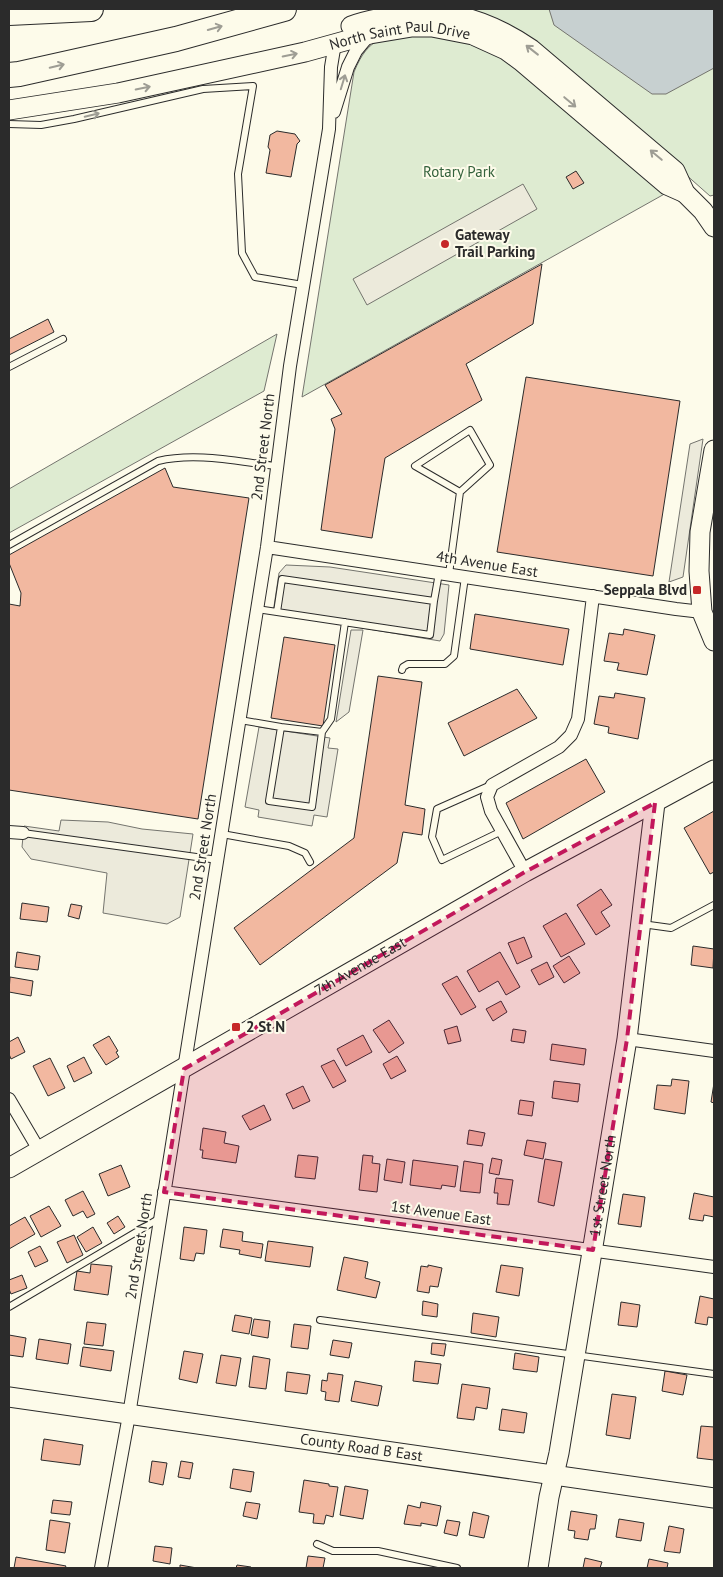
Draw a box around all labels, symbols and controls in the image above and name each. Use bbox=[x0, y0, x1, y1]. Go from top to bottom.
street label: North Saint Paul Drive bbox=[327, 17, 472, 54]
one-way arrow bbox=[206, 23, 222, 32]
one-way arrow bbox=[526, 45, 539, 56]
one-way arrow bbox=[282, 50, 298, 59]
one-way arrow bbox=[48, 61, 64, 70]
one-way arrow bbox=[339, 75, 348, 90]
one-way arrow bbox=[135, 83, 151, 92]
one-way arrow bbox=[563, 96, 576, 108]
one-way arrow bbox=[83, 110, 99, 119]
one-way arrow bbox=[650, 150, 663, 161]
park label: Rotary Park bbox=[423, 162, 496, 181]
place label: Gateway Trail Parking bbox=[455, 225, 535, 261]
marker: Gateway Trail Parking bbox=[439, 238, 451, 250]
street label: 2nd Street North bbox=[247, 392, 278, 502]
street label: 4th Avenue East bbox=[435, 546, 539, 581]
place label: Seppala Blvd bbox=[604, 580, 687, 599]
marker: Seppala Blvd bbox=[691, 584, 703, 596]
street label: 2nd Street North bbox=[185, 792, 220, 902]
street label: 7th Avenue East bbox=[311, 932, 409, 1000]
place label: 2 St N bbox=[246, 1017, 285, 1036]
marker: 2 St N bbox=[230, 1021, 242, 1033]
street label: 1st Street North bbox=[585, 1133, 620, 1238]
street label: 2nd Street North bbox=[121, 1191, 156, 1301]
street label: 1st Avenue East bbox=[390, 1196, 492, 1229]
street label: County Road B East bbox=[299, 1429, 424, 1465]

